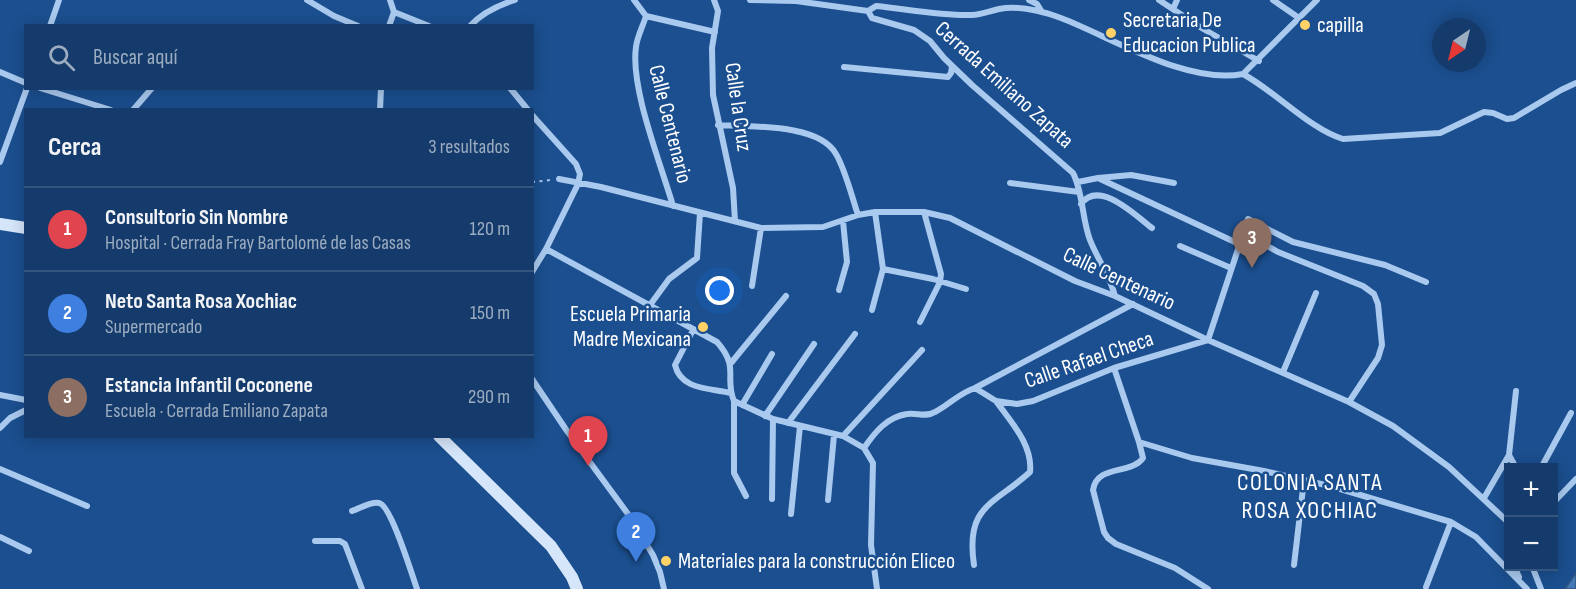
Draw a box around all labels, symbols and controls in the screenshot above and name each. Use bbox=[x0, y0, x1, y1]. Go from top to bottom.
place label: Secretaria De Educacion Publica bbox=[1123, 7, 1255, 59]
place label: capilla bbox=[1317, 12, 1364, 39]
street label: Cerrada Emiliano Zapata bbox=[929, 16, 1079, 154]
marker: capilla bbox=[1298, 18, 1312, 32]
north arrow bbox=[1432, 18, 1486, 72]
search box bbox=[24, 24, 534, 90]
marker: Secretaria De Educacion Publica bbox=[1104, 26, 1118, 40]
icon: search bbox=[45, 41, 78, 74]
text: Buscar aquí bbox=[93, 44, 178, 71]
street label: Calle la Cruz bbox=[718, 61, 758, 153]
street label: Calle Centenario bbox=[642, 62, 698, 186]
text: Cerca bbox=[48, 132, 101, 163]
text: 3 resultados bbox=[428, 135, 510, 159]
text: Consultorio Sin Nombre bbox=[105, 204, 288, 231]
text: 1 bbox=[64, 217, 71, 241]
text: 120 m bbox=[470, 217, 510, 241]
pin: 3 bbox=[1232, 218, 1272, 268]
text: Hospital · Cerrada Fray Bartolomé de las Casas bbox=[105, 231, 411, 255]
street label: Calle Centenario bbox=[1058, 241, 1180, 317]
your location bbox=[705, 276, 734, 305]
text: Neto Santa Rosa Xochiac bbox=[105, 288, 297, 315]
text: 2 bbox=[63, 301, 72, 325]
text: 150 m bbox=[470, 301, 510, 325]
place label: Escuela Primaria Madre Mexicana bbox=[570, 301, 691, 353]
text: Supermercado bbox=[105, 315, 202, 339]
marker: Escuela Primaria Madre Mexicana bbox=[696, 320, 710, 334]
street label: Calle Rafael Checa bbox=[1021, 325, 1157, 395]
text: Estancia Infantil Coconene bbox=[105, 372, 313, 399]
text: 3 bbox=[63, 385, 72, 409]
text: 290 m bbox=[468, 385, 510, 409]
text: Escuela · Cerrada Emiliano Zapata bbox=[105, 399, 328, 423]
pin: 1 bbox=[568, 416, 608, 466]
map controls bbox=[1504, 463, 1558, 571]
button: + bbox=[1504, 463, 1558, 517]
district label: COLONIA SANTA ROSA XOCHIAC bbox=[1237, 468, 1383, 525]
pin: 2 bbox=[616, 512, 656, 562]
button: − bbox=[1504, 517, 1558, 571]
place label: Materiales para la construcción Eliceo bbox=[678, 548, 955, 575]
marker: Materiales para la construcción Eliceo bbox=[659, 554, 673, 568]

